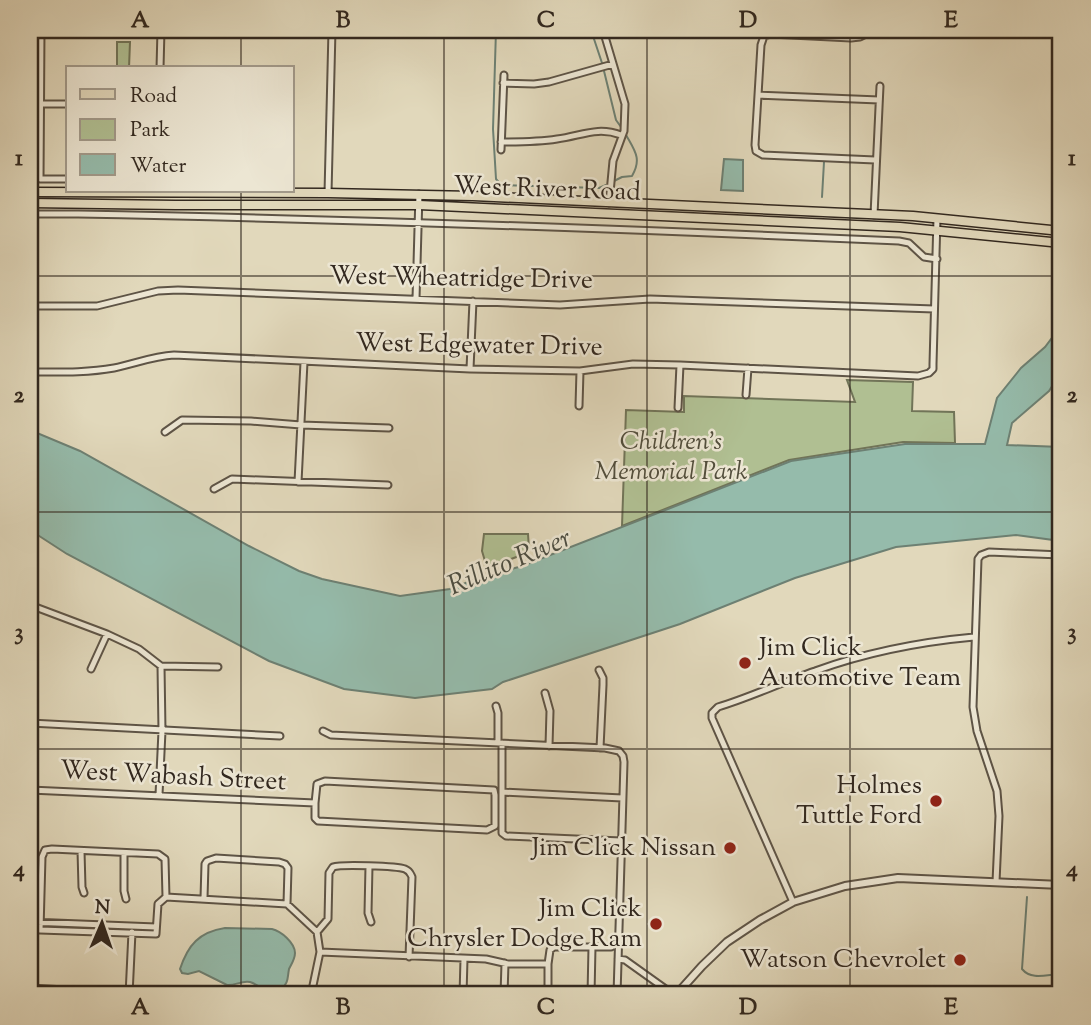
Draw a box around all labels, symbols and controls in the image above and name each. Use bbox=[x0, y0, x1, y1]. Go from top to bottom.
text: A bbox=[131, 5, 150, 38]
text: B bbox=[336, 5, 351, 38]
text: C bbox=[537, 5, 555, 38]
text: D bbox=[739, 5, 757, 38]
text: E bbox=[944, 5, 958, 38]
legend bbox=[66, 66, 294, 192]
text: Road bbox=[130, 82, 177, 112]
text: Park bbox=[130, 116, 171, 146]
text: 1 bbox=[15, 143, 23, 176]
text: 1 bbox=[1068, 143, 1076, 176]
text: Water bbox=[130, 152, 187, 182]
street label: West River Road bbox=[453, 168, 642, 212]
street label: West Wheatridge Drive bbox=[329, 258, 593, 300]
street label: West Edgewater Drive bbox=[355, 325, 603, 367]
text: 2 bbox=[14, 380, 25, 413]
text: 2 bbox=[1067, 380, 1078, 413]
park label: Children's Memorial Park bbox=[595, 424, 748, 491]
water label: Rillito River bbox=[442, 519, 578, 607]
text: 3 bbox=[14, 617, 24, 650]
text: 3 bbox=[1067, 617, 1077, 650]
place label: Jim Click Automotive Team bbox=[757, 630, 961, 697]
marker: Jim Click Automotive Team bbox=[737, 655, 753, 671]
street label: West Wabash Street bbox=[59, 753, 287, 801]
place label: Holmes Tuttle Ford bbox=[796, 768, 922, 835]
marker: Holmes Tuttle Ford bbox=[928, 793, 944, 809]
place label: Jim Click Nissan bbox=[529, 830, 716, 867]
marker: Jim Click Nissan bbox=[722, 840, 738, 856]
text: 4 bbox=[12, 854, 25, 887]
text: 4 bbox=[1065, 854, 1078, 887]
north arrow bbox=[66, 888, 136, 958]
place label: Jim Click Chrysler Dodge Ram bbox=[407, 891, 642, 958]
text: N bbox=[94, 895, 111, 922]
marker: Jim Click Chrysler Dodge Ram bbox=[648, 916, 664, 932]
place label: Watson Chevrolet bbox=[740, 942, 946, 979]
marker: Watson Chevrolet bbox=[952, 952, 968, 968]
text: A bbox=[131, 992, 150, 1025]
text: B bbox=[336, 992, 351, 1025]
text: C bbox=[537, 992, 555, 1025]
text: D bbox=[739, 992, 757, 1025]
text: E bbox=[944, 992, 958, 1025]

